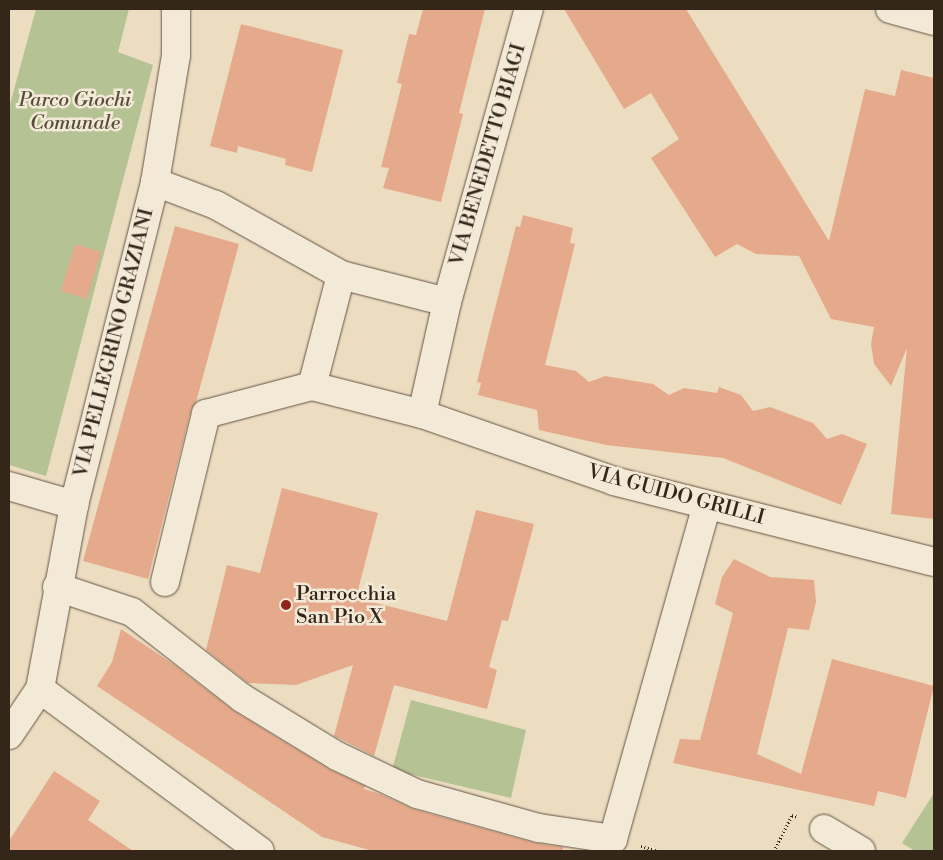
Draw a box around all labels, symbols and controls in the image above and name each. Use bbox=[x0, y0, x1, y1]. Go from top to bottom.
street label: VIA BENEDETTO BIAGI bbox=[445, 41, 531, 269]
park label: Parco Giochi Comunale bbox=[19, 88, 131, 135]
street label: VIA PELLEGRINO GRAZIANI bbox=[69, 206, 159, 480]
street label: VIA GUIDO GRILLI bbox=[585, 460, 767, 530]
place label: Parrocchia San Pio X bbox=[296, 582, 396, 629]
marker: Parrocchia San Pio X bbox=[280, 599, 292, 611]

